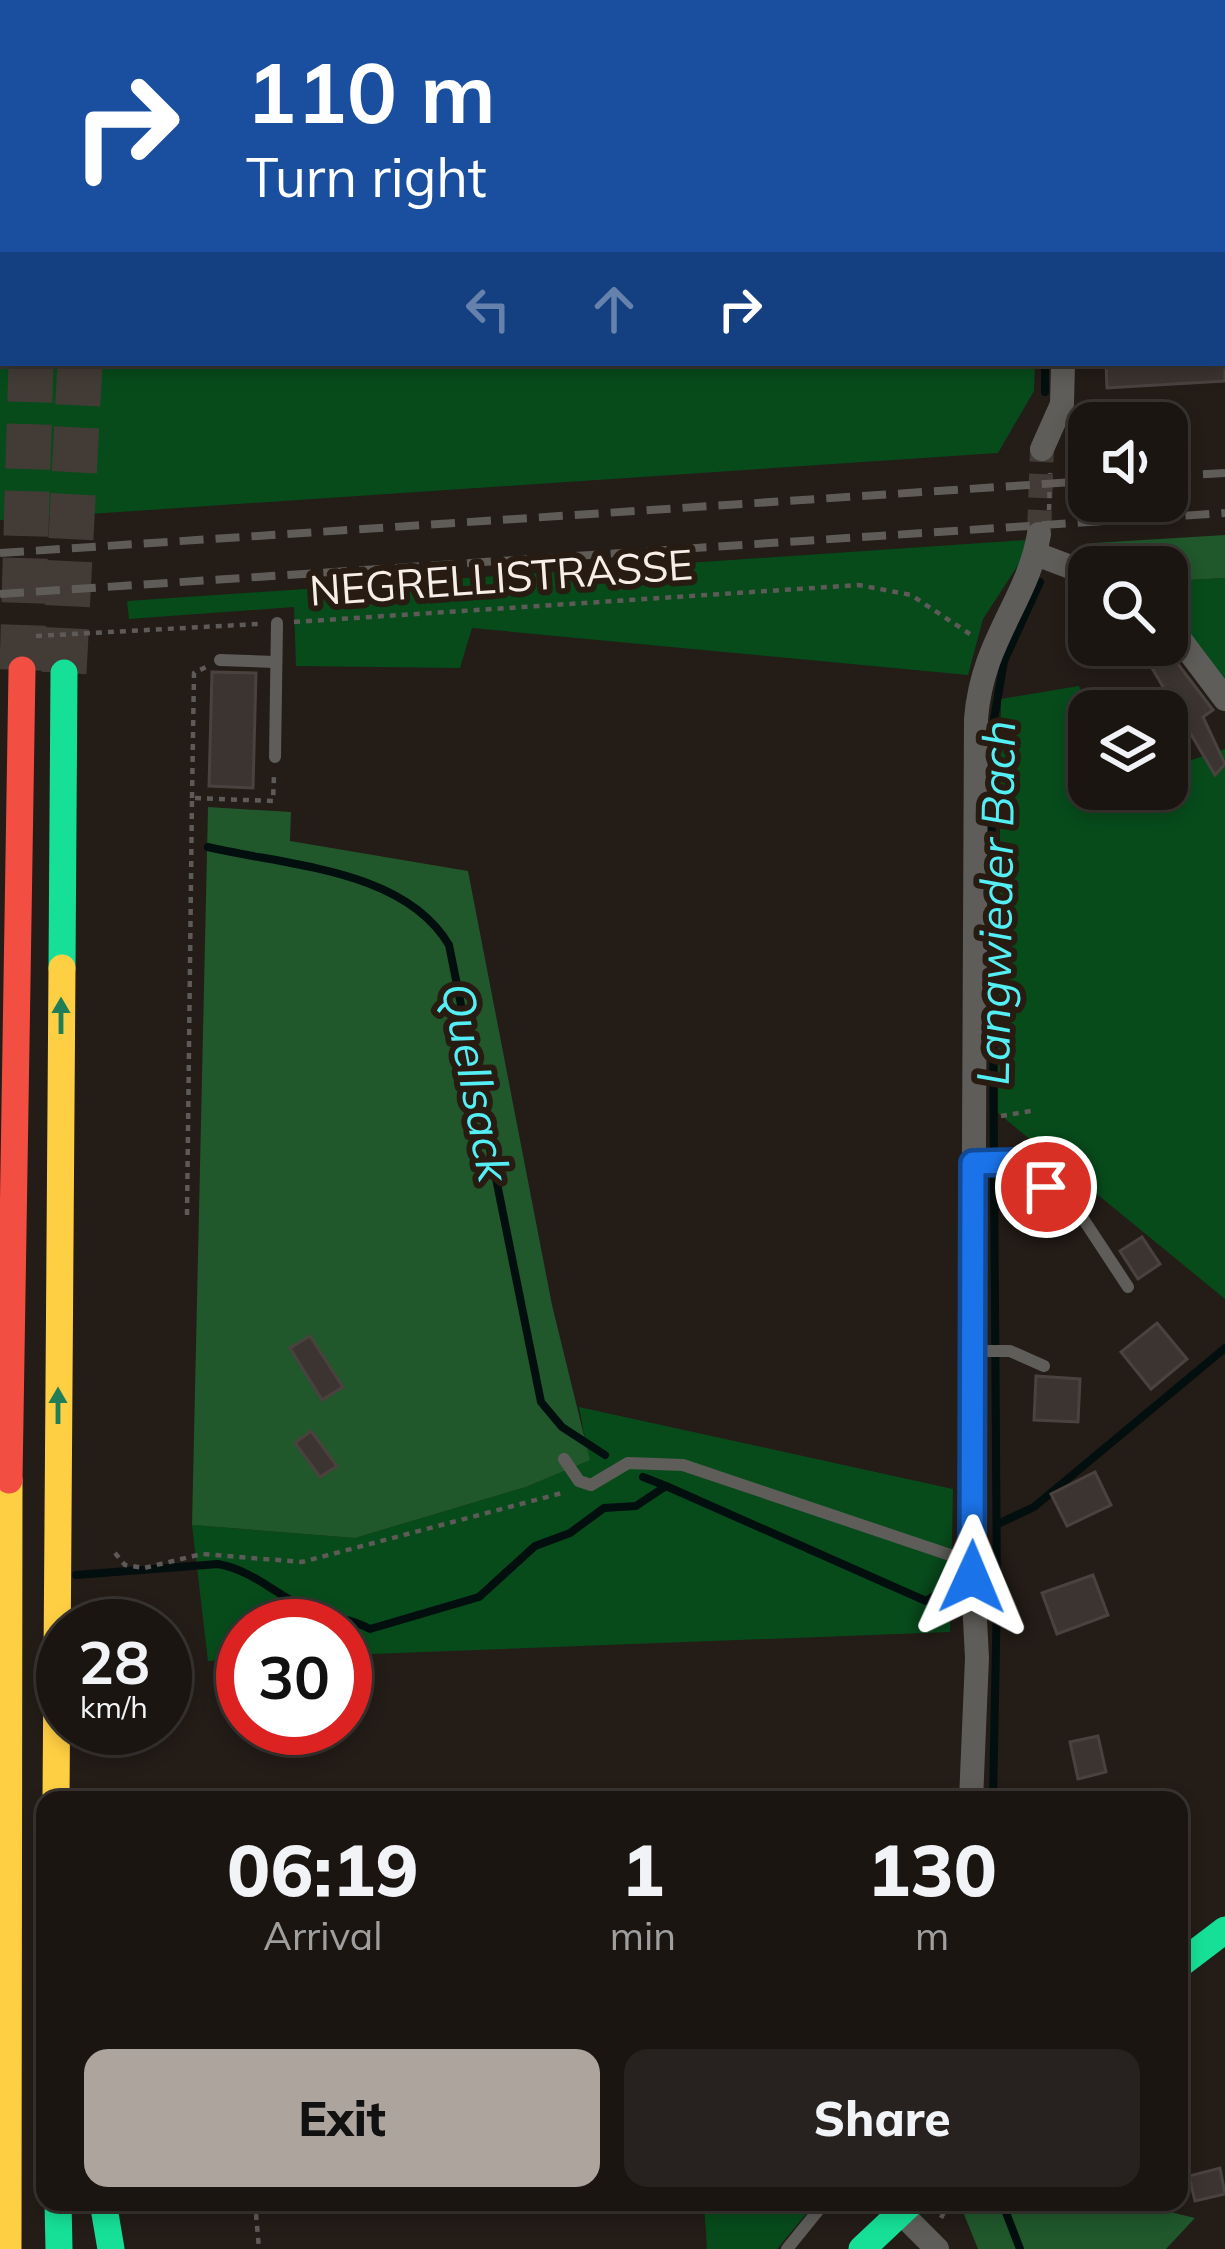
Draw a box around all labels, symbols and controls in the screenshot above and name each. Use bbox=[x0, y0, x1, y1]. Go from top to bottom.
text: 110 m bbox=[246, 39, 496, 144]
icon: right bbox=[48, 48, 204, 204]
text: Turn right bbox=[246, 143, 487, 211]
icon: left bbox=[455, 276, 521, 342]
icon: ahead bbox=[581, 276, 647, 342]
icon: right bbox=[707, 276, 773, 342]
map controls bbox=[1068, 402, 1188, 810]
button: sound bbox=[1068, 402, 1188, 522]
street label: NEGRELLISTRASSE bbox=[308, 537, 694, 617]
button: search bbox=[1068, 546, 1188, 666]
button: layers bbox=[1068, 690, 1188, 810]
water label: Langwieder Bach bbox=[964, 720, 1026, 1086]
water label: Quellsack bbox=[430, 978, 524, 1188]
one-way arrow bbox=[51, 996, 71, 1034]
pin bbox=[995, 1136, 1097, 1238]
icon: arrive bbox=[1013, 1154, 1079, 1220]
one-way arrow bbox=[48, 1386, 68, 1424]
position arrow bbox=[909, 1514, 1035, 1640]
speed limit sign: 30 bbox=[216, 1599, 372, 1755]
text: 28 bbox=[78, 1624, 150, 1699]
text: km/h bbox=[80, 1688, 148, 1726]
text: 06:19 bbox=[227, 1824, 419, 1914]
text: 1 bbox=[621, 1824, 665, 1914]
text: 130 bbox=[867, 1824, 997, 1914]
text: Arrival bbox=[263, 1911, 383, 1960]
text: min bbox=[610, 1911, 676, 1960]
text: m bbox=[915, 1911, 949, 1960]
button: Exit bbox=[84, 2049, 600, 2187]
button: Share bbox=[624, 2049, 1140, 2187]

